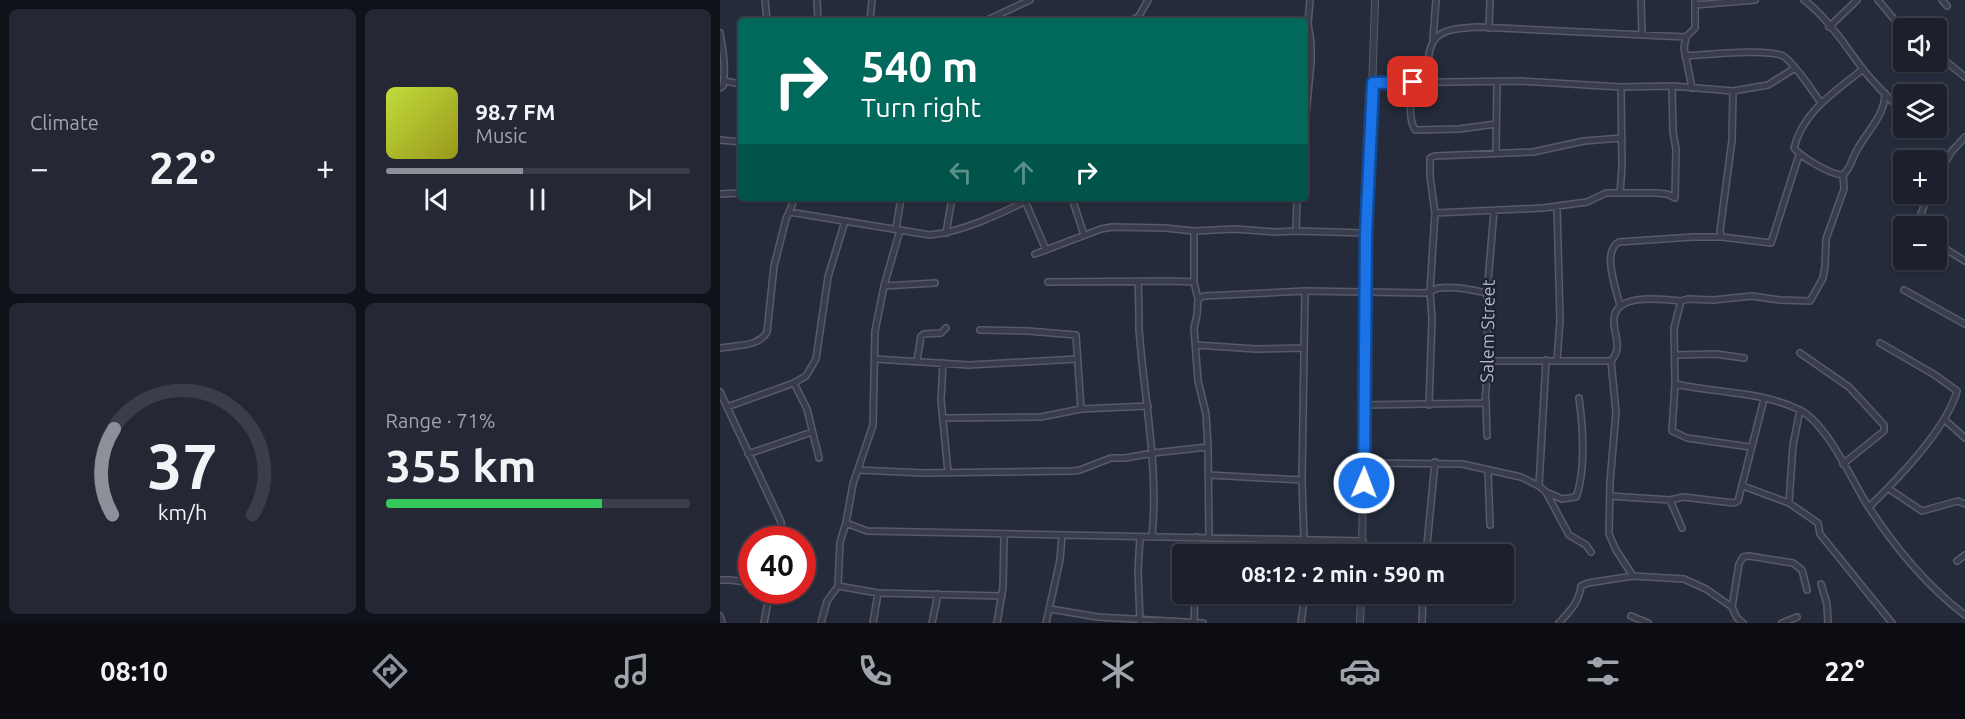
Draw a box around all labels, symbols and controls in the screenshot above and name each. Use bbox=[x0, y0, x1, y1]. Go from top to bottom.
map controls bbox=[1893, 18, 1947, 270]
button: sound bbox=[1893, 18, 1947, 72]
icon: right bbox=[762, 42, 840, 120]
text: 540 m bbox=[861, 43, 978, 90]
pin bbox=[1387, 56, 1438, 107]
icon: arrive bbox=[1396, 65, 1429, 98]
button: layers bbox=[1893, 84, 1947, 138]
text: Turn right bbox=[861, 92, 981, 122]
text: 98.7 FM bbox=[476, 99, 555, 124]
text: Climate bbox=[30, 111, 99, 134]
text: Music bbox=[476, 124, 527, 147]
text: 22° bbox=[149, 142, 216, 193]
text: − bbox=[30, 149, 49, 186]
text: + bbox=[316, 149, 335, 186]
button: + bbox=[1893, 150, 1947, 204]
icon: left bbox=[944, 156, 977, 189]
icon: ahead bbox=[1007, 156, 1040, 189]
icon: right bbox=[1070, 156, 1103, 189]
icon: previous bbox=[420, 183, 453, 216]
icon: pause bbox=[521, 183, 554, 216]
icon: next bbox=[623, 183, 656, 216]
button: − bbox=[1893, 216, 1947, 270]
street label: Salem Street bbox=[1476, 279, 1498, 383]
text: Range · 71% bbox=[386, 409, 496, 432]
text: 37 bbox=[147, 431, 217, 501]
text: 355 km bbox=[386, 440, 536, 491]
position arrow bbox=[1332, 451, 1396, 515]
text: km/h bbox=[157, 501, 207, 525]
speed limit sign: 40 bbox=[738, 526, 816, 604]
text: 08:12 · 2 min · 590 m bbox=[1241, 561, 1445, 586]
icon: directions bbox=[369, 650, 411, 692]
icon: music bbox=[611, 650, 653, 692]
icon: phone bbox=[854, 650, 896, 692]
icon: climate bbox=[1097, 650, 1139, 692]
icon: car bbox=[1339, 650, 1381, 692]
icon: filters bbox=[1582, 650, 1624, 692]
text: 08:10 bbox=[100, 656, 168, 686]
text: 22° bbox=[1825, 656, 1865, 686]

